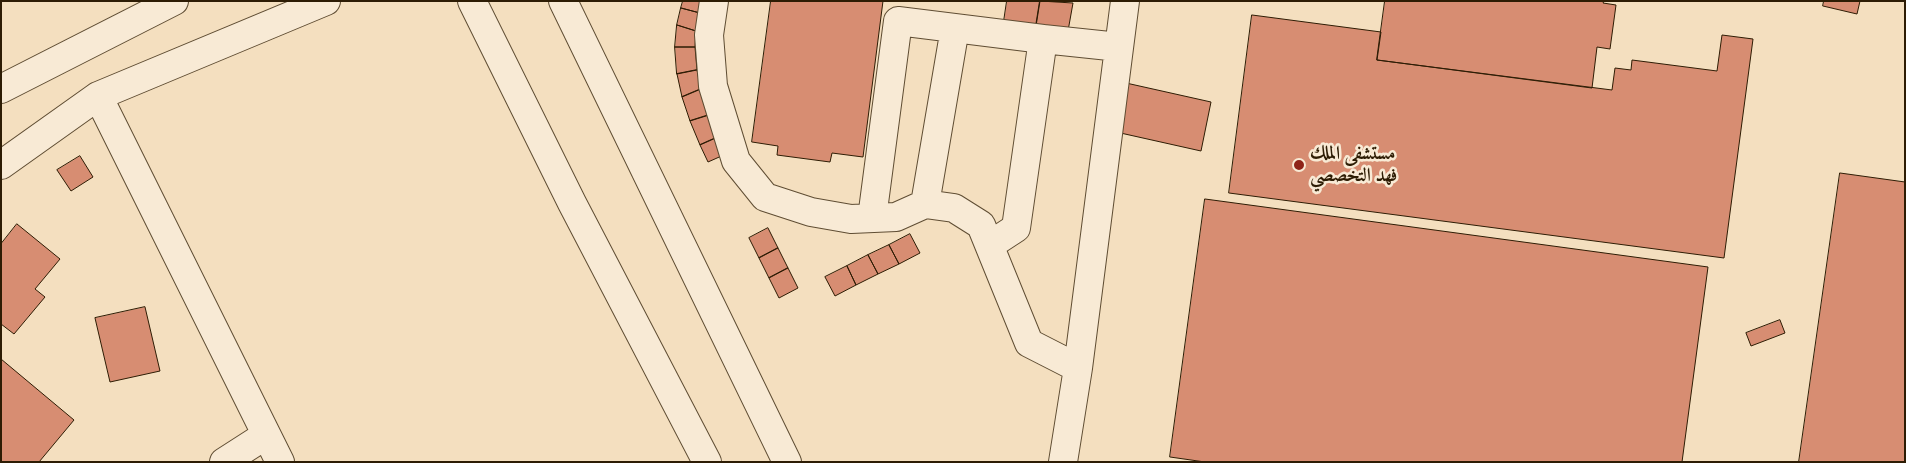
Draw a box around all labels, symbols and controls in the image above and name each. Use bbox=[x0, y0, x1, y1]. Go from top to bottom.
place label: مستشفى الملك فهد التخصصي bbox=[1310, 143, 1397, 187]
marker: مستشفى الملك فهد التخصصي bbox=[1292, 158, 1306, 172]

